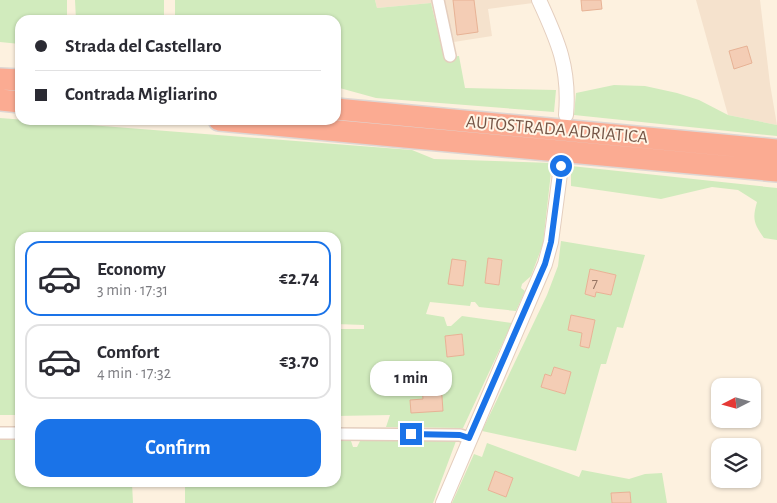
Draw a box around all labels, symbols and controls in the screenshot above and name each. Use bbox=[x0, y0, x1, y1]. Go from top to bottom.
text: Strada del Castellaro bbox=[65, 37, 222, 56]
text: Contrada Migliarino bbox=[65, 85, 217, 104]
street label: AUTOSTRADA ADRIATICA bbox=[465, 113, 649, 147]
route start bbox=[550, 155, 572, 177]
icon: car bbox=[37, 256, 82, 301]
text: Economy bbox=[97, 260, 166, 279]
text: €2.74 bbox=[279, 269, 319, 288]
house number: 7 bbox=[592, 276, 598, 291]
text: 3 min · 17:31 bbox=[97, 282, 168, 298]
icon: car bbox=[37, 339, 82, 384]
text: Comfort bbox=[97, 343, 159, 362]
text: €3.70 bbox=[279, 352, 319, 371]
callout: 1 min bbox=[370, 362, 452, 396]
text: 4 min · 17:32 bbox=[97, 365, 171, 381]
text: 1 min bbox=[394, 370, 428, 386]
north arrow bbox=[711, 378, 761, 428]
map controls bbox=[711, 378, 761, 488]
button: Confirm bbox=[35, 419, 321, 477]
route end bbox=[400, 423, 422, 445]
button: layers bbox=[711, 438, 761, 488]

